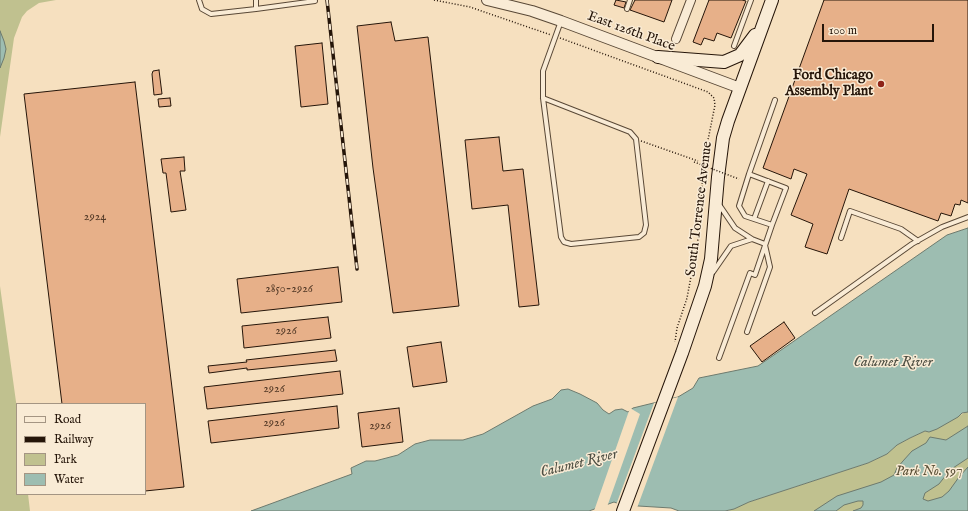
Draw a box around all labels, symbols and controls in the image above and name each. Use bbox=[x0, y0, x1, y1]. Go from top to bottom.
street label: East 126th Place bbox=[585, 8, 677, 56]
scale bar bbox=[824, 16, 936, 42]
text: 100 m bbox=[829, 23, 857, 38]
place label: Ford Chicago Assembly Plant bbox=[785, 68, 873, 100]
marker: Ford Chicago Assembly Plant bbox=[876, 79, 886, 89]
street label: South Torrence Avenue bbox=[683, 140, 717, 278]
house number: 2924 bbox=[84, 211, 106, 225]
house number: 2850-2926 bbox=[265, 283, 313, 297]
house number: 2926 bbox=[275, 325, 297, 339]
water label: Calumet River bbox=[853, 354, 933, 372]
house number: 2926 bbox=[263, 383, 285, 397]
legend bbox=[16, 403, 146, 495]
text: Road bbox=[54, 412, 81, 427]
house number: 2926 bbox=[263, 417, 285, 431]
house number: 2926 bbox=[369, 420, 391, 434]
text: Railway bbox=[54, 432, 93, 447]
water label: Calumet River bbox=[538, 446, 620, 482]
text: Park bbox=[54, 452, 77, 467]
park label: Park No. 597 bbox=[895, 464, 963, 480]
text: Water bbox=[54, 472, 84, 487]

